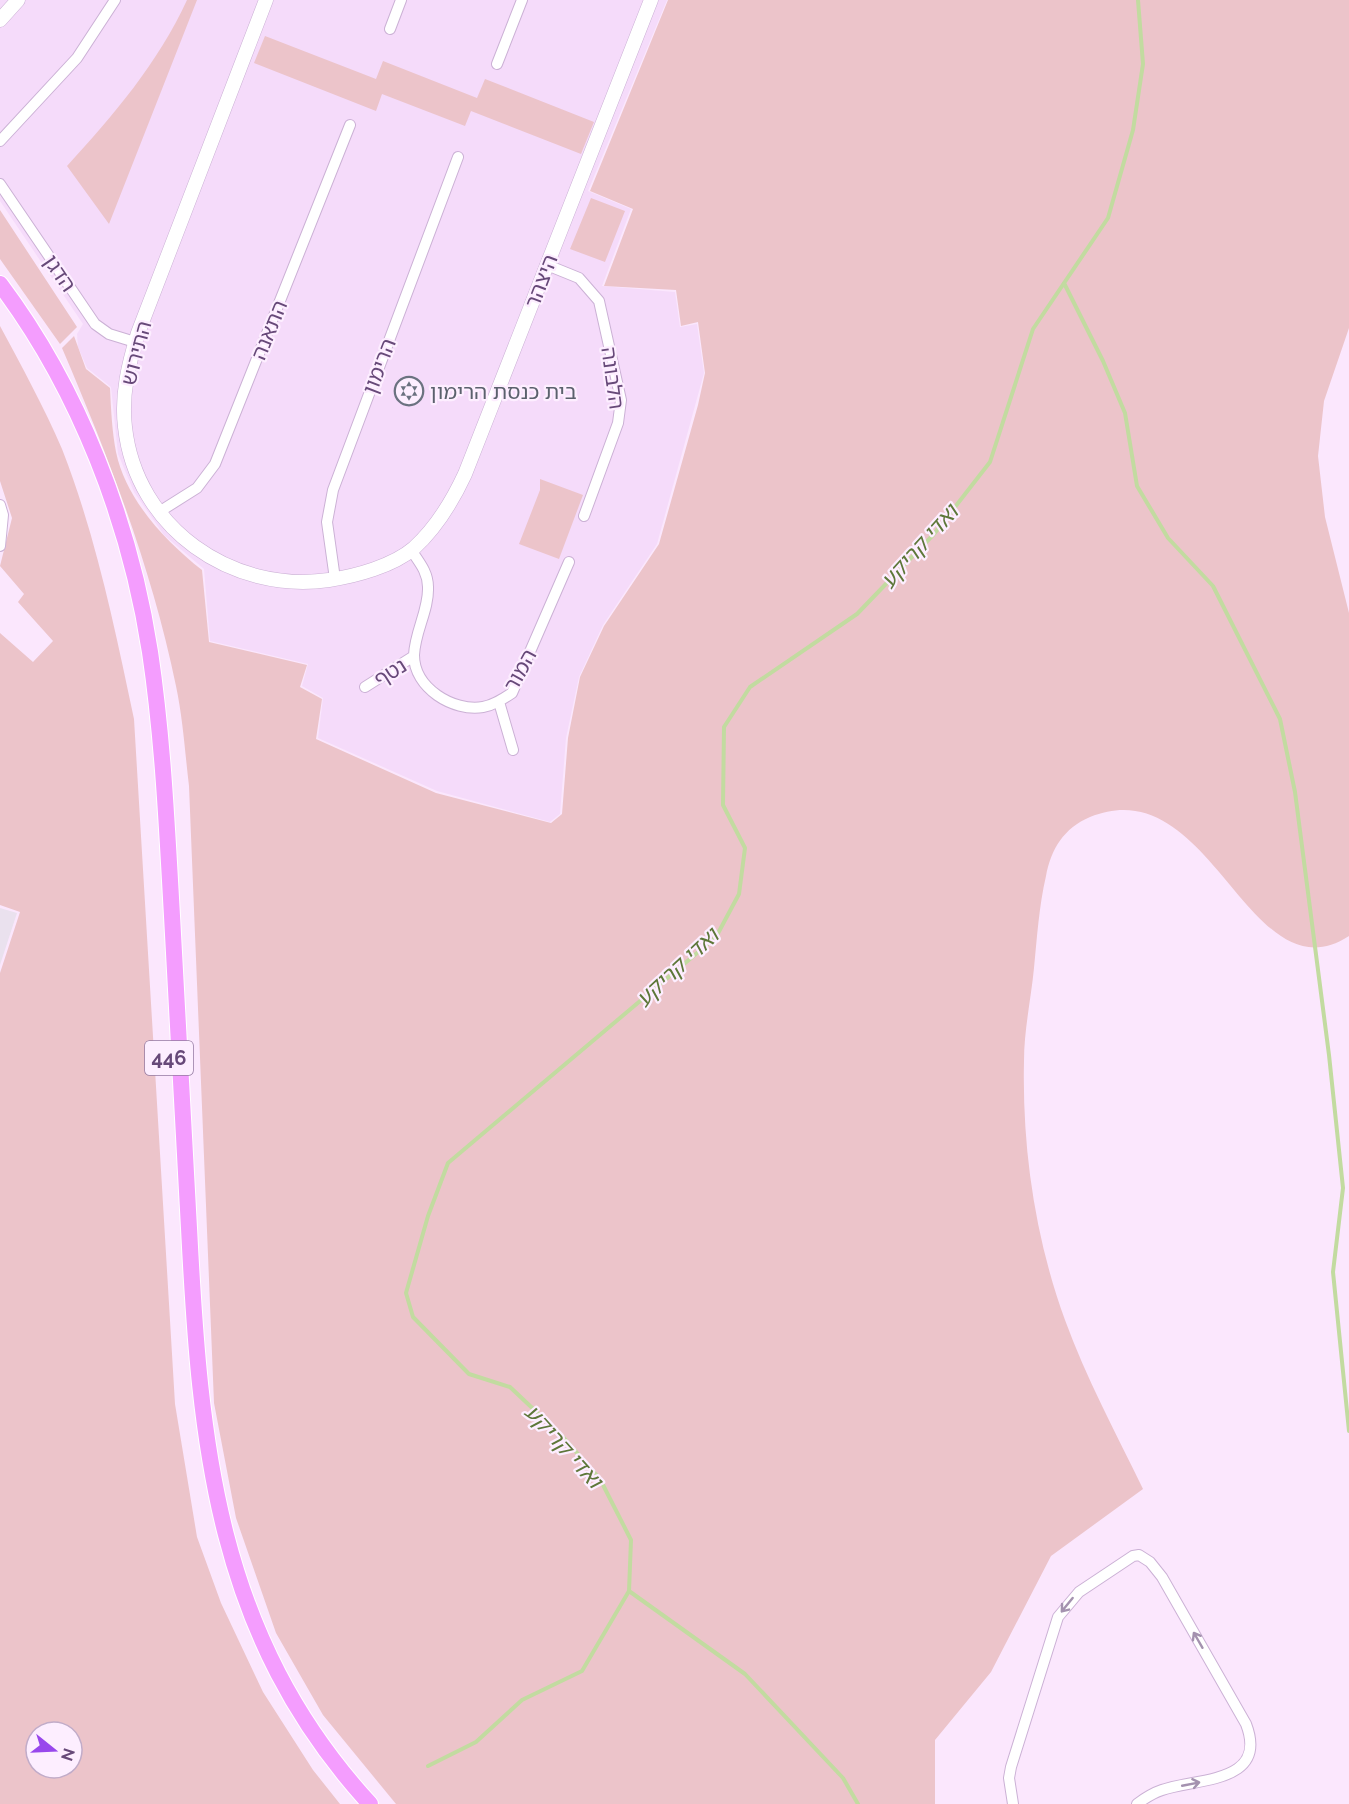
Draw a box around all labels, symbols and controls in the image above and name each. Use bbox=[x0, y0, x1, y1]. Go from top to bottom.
street label: הדגן bbox=[39, 250, 81, 296]
street label: היצהר bbox=[519, 251, 563, 311]
street label: התאנה bbox=[246, 297, 292, 363]
street label: התירוש bbox=[115, 318, 157, 388]
street label: הרימון bbox=[357, 335, 401, 397]
street label: הלבונה bbox=[596, 345, 630, 411]
synagogue icon: בית כנסת הרימון bbox=[393, 375, 425, 407]
place label: בית כנסת הרימון bbox=[430, 379, 577, 404]
water label: ואדי קריקע bbox=[875, 497, 965, 593]
street label: המור bbox=[498, 645, 542, 695]
street label: נטף bbox=[369, 652, 411, 692]
water label: ואדי קריקע bbox=[630, 921, 725, 1012]
road number: 446 bbox=[145, 1041, 193, 1075]
water label: ואדי קריקע bbox=[520, 1399, 610, 1495]
one-way arrow bbox=[1060, 1597, 1073, 1613]
one-way arrow bbox=[1192, 1632, 1204, 1649]
north arrow bbox=[24, 1720, 84, 1780]
text: N bbox=[57, 1746, 79, 1763]
one-way arrow bbox=[1181, 1778, 1201, 1789]

